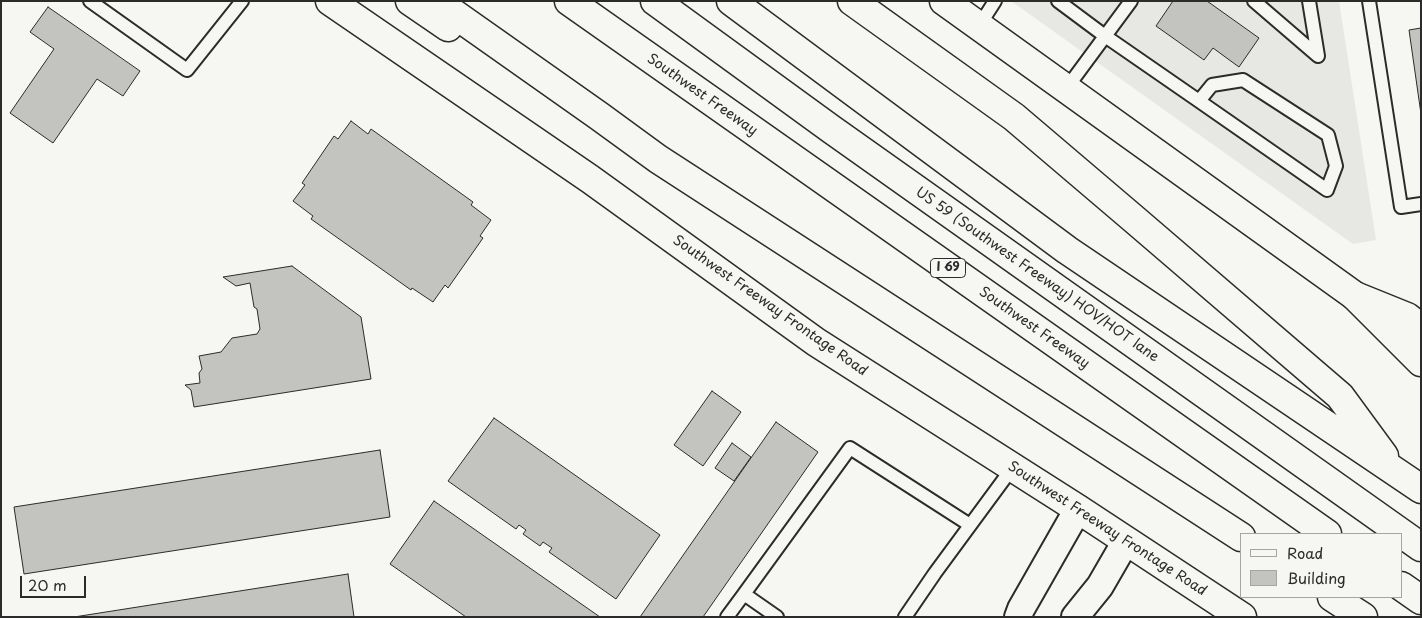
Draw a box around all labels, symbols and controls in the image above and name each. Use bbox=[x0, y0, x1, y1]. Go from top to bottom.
street label: Southwest Freeway bbox=[644, 51, 760, 139]
street label: US 59 (Southwest Freeway) HOV/HOT lane bbox=[912, 184, 1162, 366]
street label: Southwest Freeway Frontage Road bbox=[669, 232, 871, 380]
road number: I 69 bbox=[930, 258, 966, 278]
street label: Southwest Freeway bbox=[976, 284, 1092, 372]
street label: Southwest Freeway Frontage Road bbox=[1004, 458, 1210, 600]
legend bbox=[1240, 533, 1402, 598]
text: Road bbox=[1287, 541, 1323, 564]
scale bar bbox=[22, 566, 89, 598]
text: Building bbox=[1287, 566, 1346, 589]
text: 20 m bbox=[28, 573, 67, 596]

